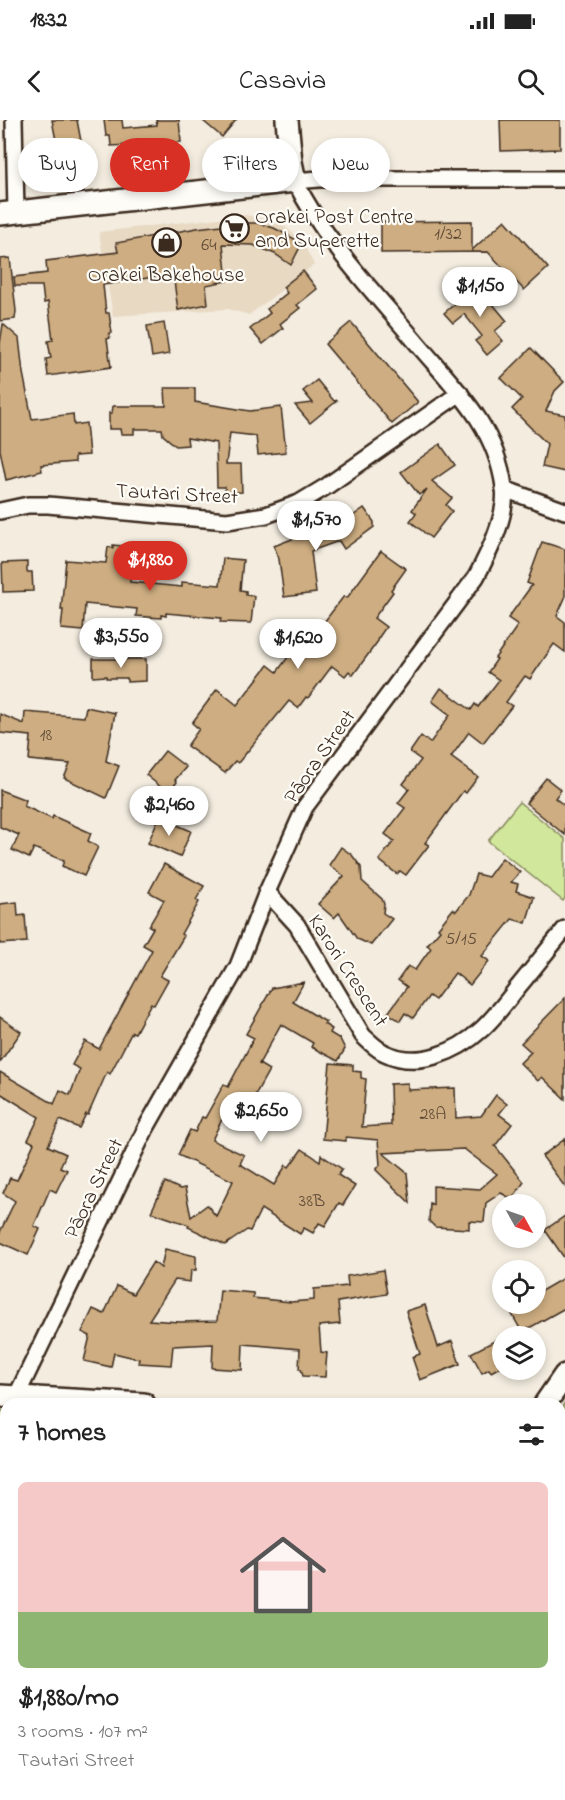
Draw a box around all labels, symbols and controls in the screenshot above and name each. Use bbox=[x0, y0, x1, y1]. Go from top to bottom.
text: 18:32 bbox=[30, 5, 67, 37]
text: Casavia bbox=[239, 62, 326, 101]
icon: back bbox=[18, 65, 51, 98]
icon: search bbox=[514, 65, 547, 98]
chip: Buy bbox=[18, 138, 98, 192]
chip: Rent bbox=[110, 138, 190, 192]
chip: Filters bbox=[202, 138, 299, 192]
chip: New bbox=[311, 138, 390, 192]
place label: Orakei Post Centre and Superette bbox=[255, 203, 414, 257]
supermarket icon: Orakei Post Centre and Superette bbox=[218, 212, 250, 244]
house number: 1/32 bbox=[434, 222, 462, 248]
shop icon: Orakei Bakehouse bbox=[150, 227, 182, 259]
house number: 64 bbox=[201, 233, 217, 259]
place label: Orakei Bakehouse bbox=[88, 261, 245, 291]
pin: $1,150 bbox=[431, 267, 529, 318]
text: $1,150 bbox=[456, 272, 504, 301]
street label: Tautari Street bbox=[115, 477, 239, 513]
pin: $1,570 bbox=[267, 501, 365, 552]
text: $1,570 bbox=[291, 506, 341, 535]
pin: $1,880 bbox=[101, 541, 199, 592]
text: $1,880 bbox=[127, 546, 173, 575]
pin: $3,550 bbox=[72, 618, 170, 669]
pin: $1,620 bbox=[249, 619, 347, 670]
text: $3,550 bbox=[93, 623, 149, 652]
text: $1,620 bbox=[273, 624, 323, 653]
street label: Pāora Street bbox=[277, 704, 364, 810]
house number: 18 bbox=[40, 723, 52, 749]
pin: $2,460 bbox=[120, 786, 218, 837]
text: $2,460 bbox=[143, 791, 195, 820]
street label: Karori Crescent bbox=[300, 909, 395, 1033]
house number: 5/15 bbox=[445, 927, 477, 953]
pin: $2,650 bbox=[212, 1092, 310, 1143]
text: $2,650 bbox=[234, 1097, 288, 1126]
house number: 28A bbox=[420, 1102, 446, 1128]
street label: Pāora Street bbox=[58, 1134, 132, 1244]
house number: 38B bbox=[299, 1189, 325, 1215]
north arrow bbox=[492, 1194, 546, 1248]
map controls bbox=[492, 1194, 546, 1380]
button: locate bbox=[492, 1260, 546, 1314]
button: layers bbox=[492, 1326, 546, 1380]
text: 7 homes bbox=[18, 1415, 106, 1453]
icon: filters bbox=[515, 1418, 548, 1451]
icon: home bbox=[229, 1521, 337, 1629]
text: $1,880/mo bbox=[18, 1680, 119, 1718]
text: 3 rooms · 107 m² bbox=[18, 1718, 148, 1747]
text: Tautari Street bbox=[18, 1747, 134, 1776]

